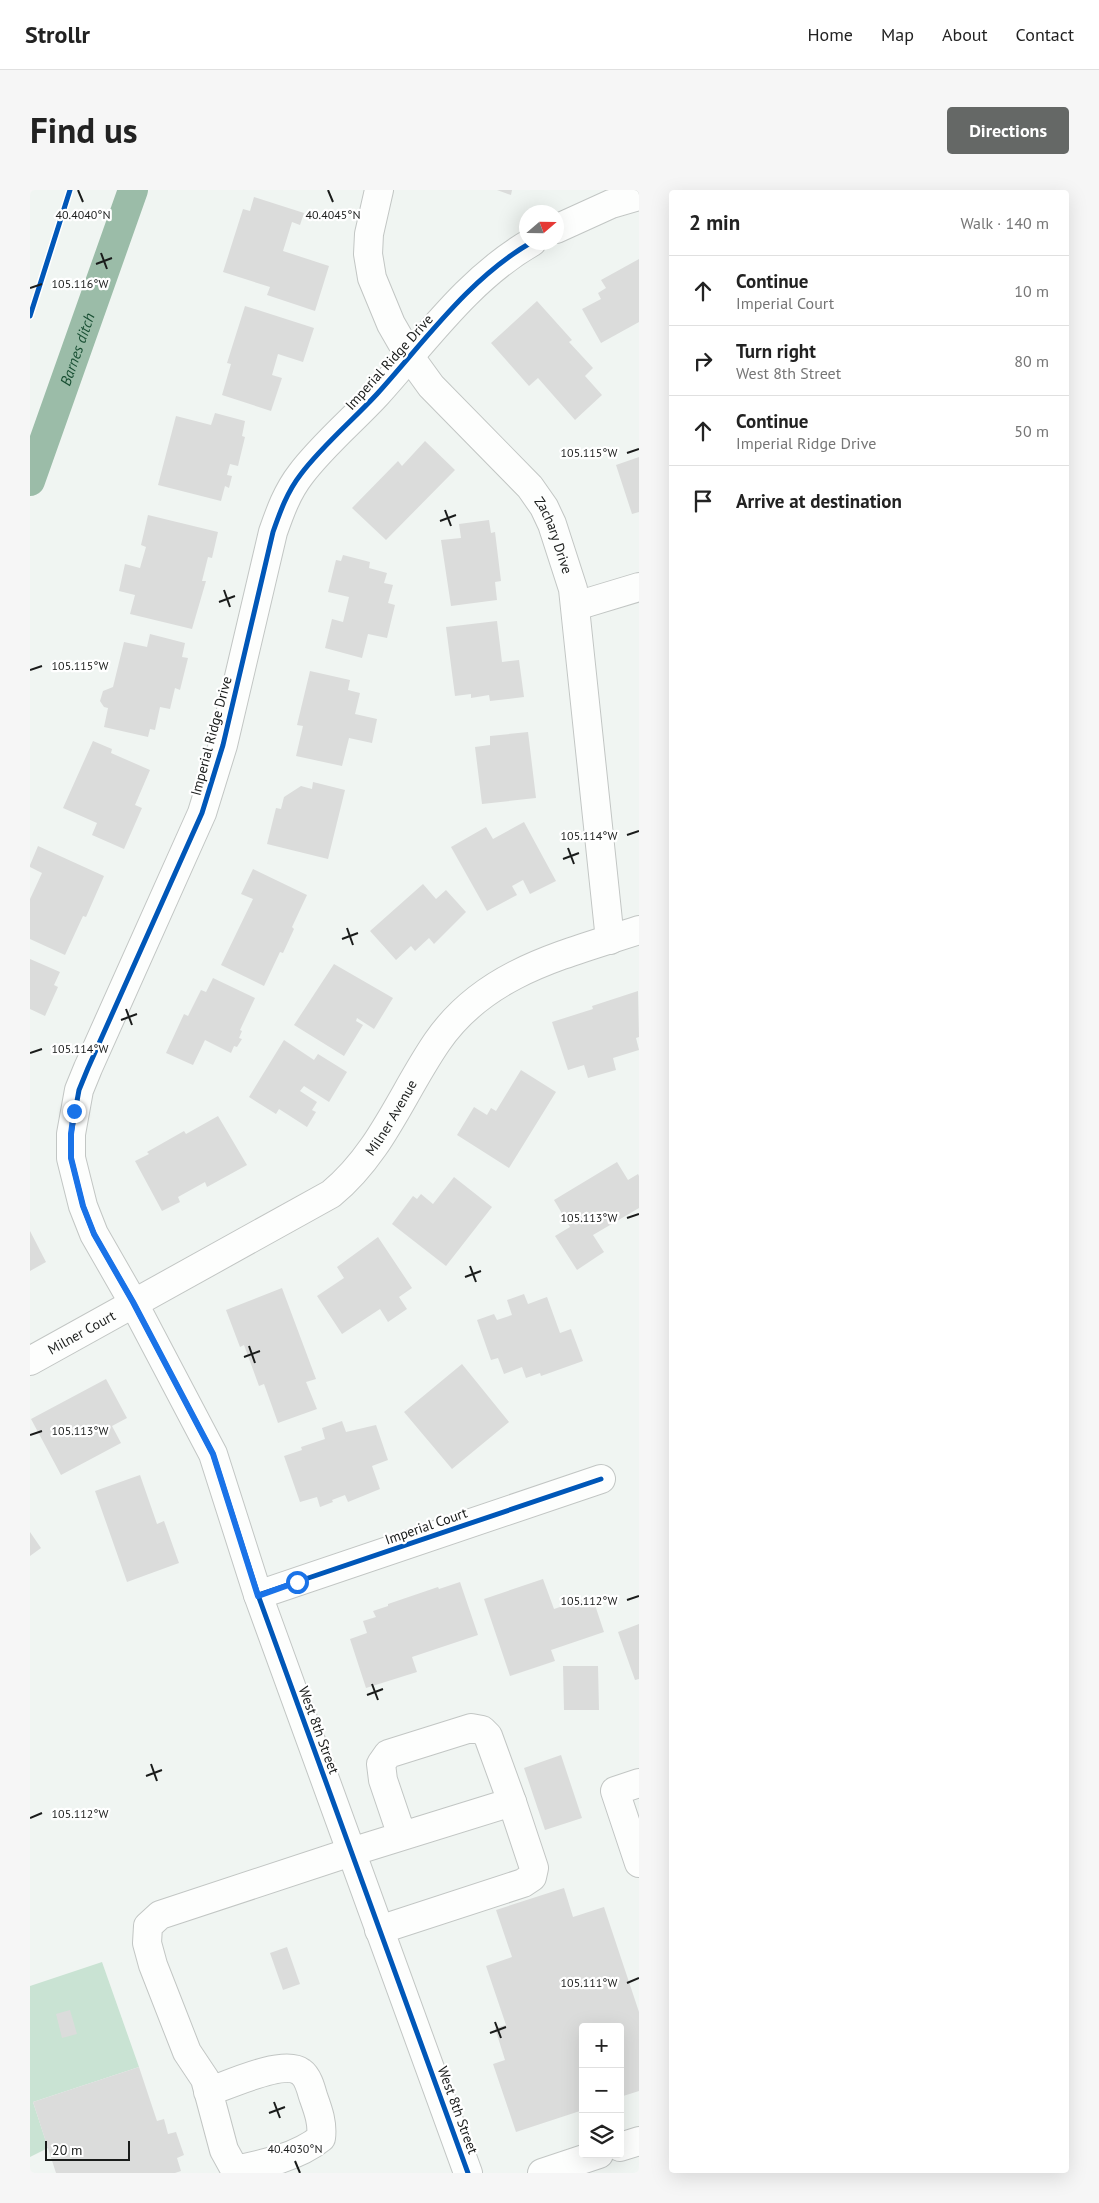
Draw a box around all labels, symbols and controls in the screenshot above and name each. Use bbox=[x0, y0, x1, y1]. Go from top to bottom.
text: Strollr bbox=[25, 19, 90, 50]
text: Home bbox=[807, 23, 853, 46]
text: Map bbox=[881, 23, 914, 46]
text: About bbox=[942, 23, 988, 46]
text: Contact bbox=[1016, 23, 1074, 46]
text: Find us bbox=[30, 107, 138, 153]
button: Directions bbox=[947, 107, 1069, 154]
north arrow bbox=[519, 205, 564, 250]
text: 40.4040°N bbox=[56, 207, 110, 222]
text: 40.4045°N bbox=[306, 207, 360, 222]
text: 2 min bbox=[689, 209, 740, 236]
text: Walk · 140 m bbox=[960, 213, 1049, 233]
text: Continue bbox=[736, 269, 808, 293]
text: 105.116°W bbox=[52, 276, 108, 291]
icon: ahead bbox=[689, 277, 717, 305]
text: 10 m bbox=[1014, 281, 1049, 301]
text: Imperial Court bbox=[736, 293, 834, 313]
water label: Barnes ditch bbox=[55, 310, 98, 388]
street label: Imperial Ridge Drive bbox=[341, 310, 437, 414]
text: Turn right bbox=[736, 339, 816, 363]
icon: right bbox=[689, 347, 717, 375]
text: 80 m bbox=[1014, 351, 1049, 371]
text: West 8th Street bbox=[736, 363, 841, 383]
text: Continue bbox=[736, 409, 808, 433]
icon: ahead bbox=[689, 417, 717, 445]
text: 50 m bbox=[1014, 421, 1049, 441]
text: Imperial Ridge Drive bbox=[736, 433, 876, 453]
text: 105.115°W bbox=[561, 445, 617, 460]
icon: arrive bbox=[689, 487, 717, 515]
text: Arrive at destination bbox=[736, 489, 902, 513]
street label: Zachary Drive bbox=[531, 493, 577, 576]
text: 105.115°W bbox=[52, 658, 108, 673]
street label: Imperial Ridge Drive bbox=[186, 674, 236, 798]
text: 105.114°W bbox=[561, 828, 617, 843]
text: 105.114°W bbox=[52, 1041, 108, 1056]
street label: Milner Avenue bbox=[361, 1076, 421, 1159]
route end bbox=[63, 1100, 86, 1123]
text: 105.113°W bbox=[561, 1210, 617, 1225]
street label: Milner Court bbox=[45, 1306, 119, 1358]
text: 105.113°W bbox=[52, 1423, 108, 1438]
street label: Imperial Court bbox=[382, 1503, 470, 1548]
route start bbox=[286, 1571, 309, 1594]
text: 105.112°W bbox=[561, 1593, 617, 1608]
street label: West 8th Street bbox=[295, 1684, 343, 1777]
text: 105.112°W bbox=[52, 1806, 108, 1821]
text: 105.111°W bbox=[561, 1975, 617, 1990]
map controls bbox=[579, 2023, 624, 2158]
button: + bbox=[579, 2023, 624, 2068]
street label: West 8th Street bbox=[434, 2064, 482, 2157]
button: − bbox=[579, 2068, 624, 2113]
button: layers bbox=[579, 2113, 624, 2158]
scale bar bbox=[45, 2138, 130, 2161]
text: 20 m bbox=[52, 2141, 82, 2159]
text: 40.4030°N bbox=[268, 2141, 322, 2156]

